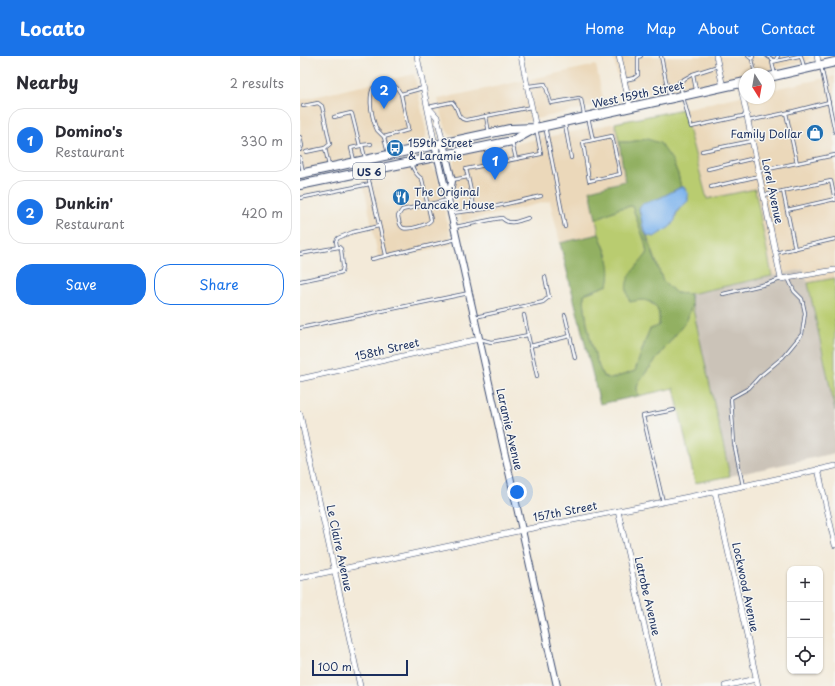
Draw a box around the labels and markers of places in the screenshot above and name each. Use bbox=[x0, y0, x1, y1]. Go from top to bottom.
pin: 2 bbox=[371, 76, 397, 109]
shop icon: Family Dollar bbox=[805, 123, 825, 143]
place label: Family Dollar bbox=[731, 125, 802, 142]
place label: 159th Street & Laramie bbox=[408, 134, 473, 164]
bus stop icon: 159th Street & Laramie bbox=[385, 138, 405, 158]
pin: 1 bbox=[482, 147, 508, 180]
place label: The Original Pancake House bbox=[414, 183, 495, 213]
restaurant icon: The Original Pancake House bbox=[391, 187, 411, 207]

